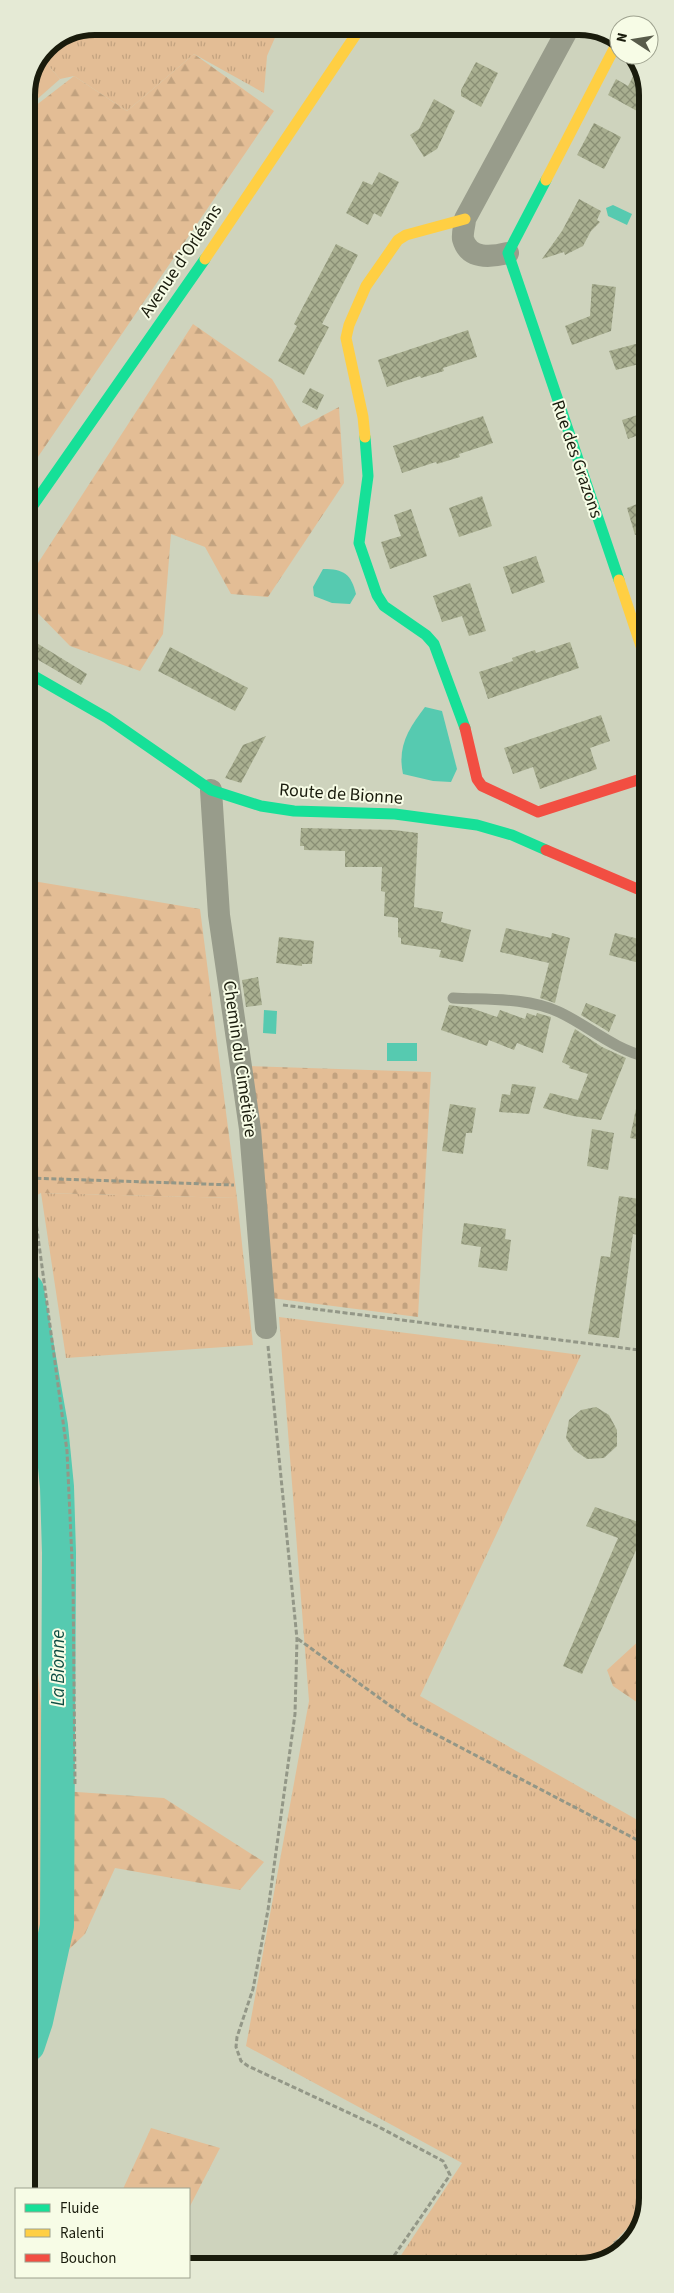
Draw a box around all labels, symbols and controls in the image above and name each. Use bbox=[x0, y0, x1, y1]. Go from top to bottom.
north arrow bbox=[609, 15, 659, 65]
text: N bbox=[612, 31, 633, 44]
street label: Avenue d'Orléans bbox=[134, 200, 228, 322]
street label: Rue des Grazons bbox=[545, 397, 609, 521]
street label: Route de Bionne bbox=[278, 777, 404, 811]
street label: Chemin du Cimetière bbox=[217, 979, 263, 1139]
water label: La Bionne bbox=[45, 1630, 72, 1706]
legend bbox=[15, 2188, 190, 2278]
text: Fluide bbox=[60, 2198, 99, 2219]
text: Ralenti bbox=[60, 2223, 104, 2244]
text: Bouchon bbox=[60, 2248, 116, 2269]

